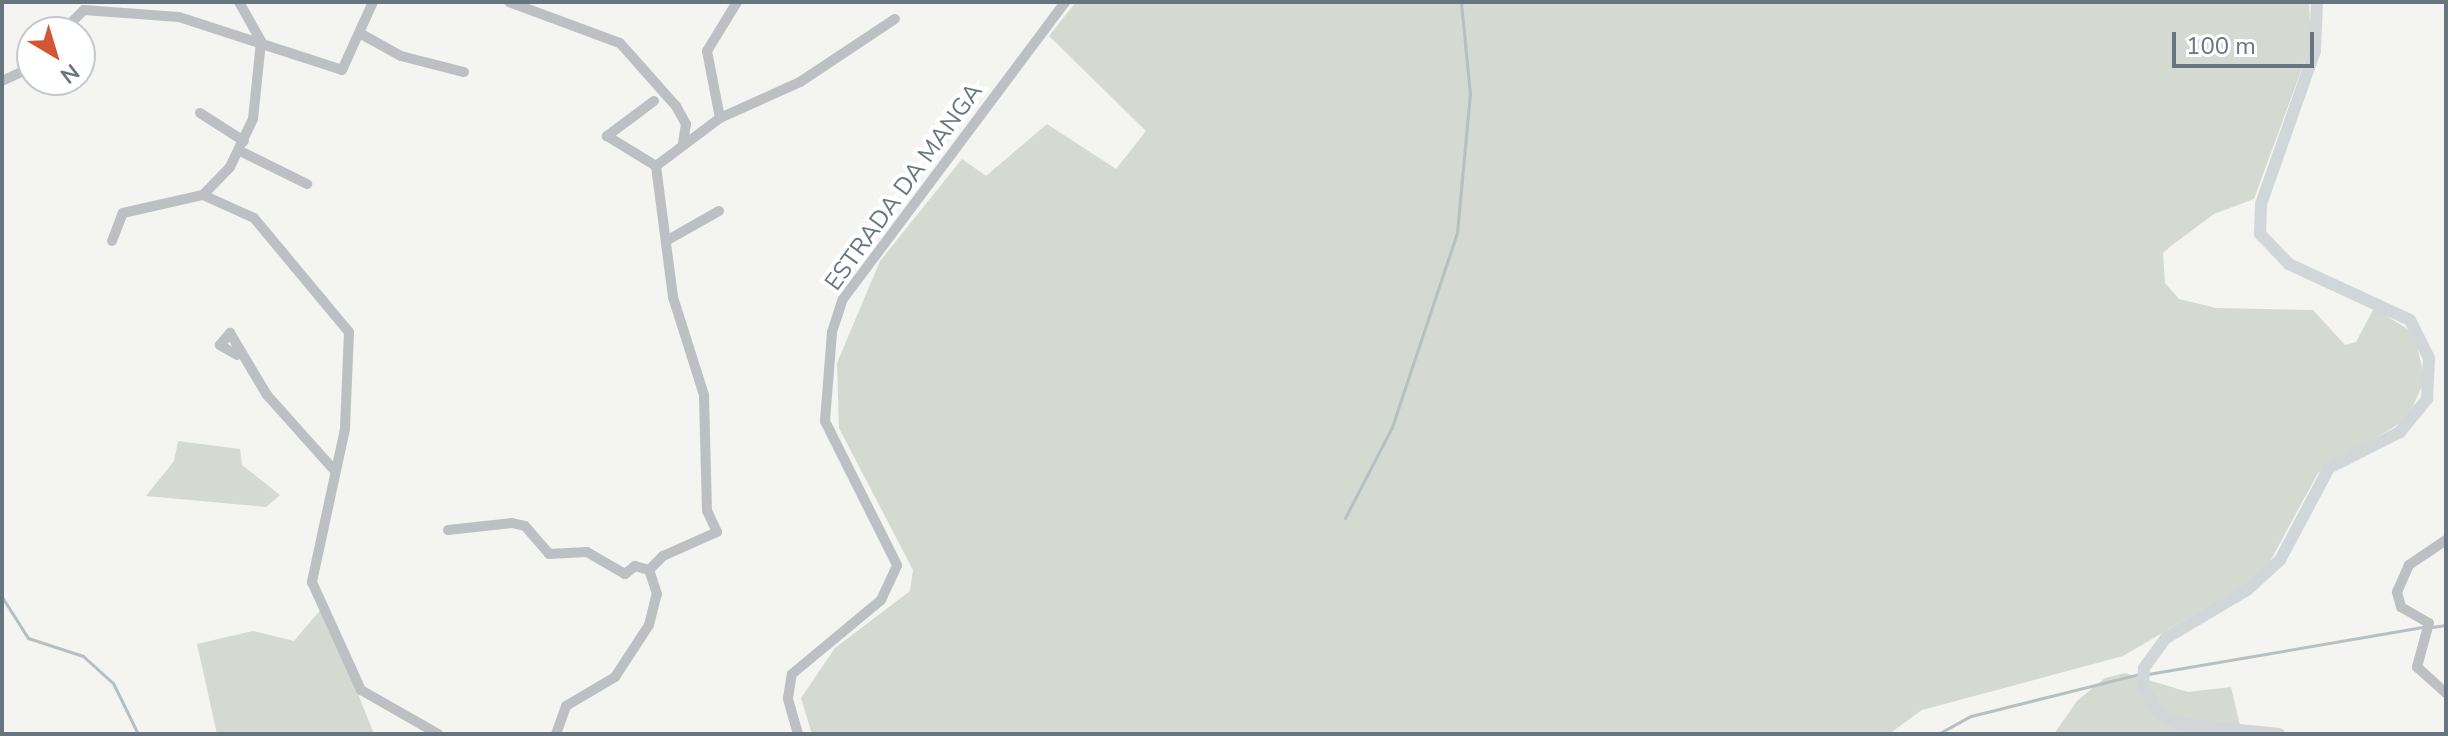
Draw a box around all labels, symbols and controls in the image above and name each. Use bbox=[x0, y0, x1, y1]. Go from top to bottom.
north arrow bbox=[16, 16, 96, 96]
scale bar bbox=[2176, 16, 2318, 66]
text: 100 m bbox=[2186, 30, 2256, 62]
text: N bbox=[54, 56, 85, 90]
street label: ESTRADA DA MANGA bbox=[819, 78, 989, 296]

